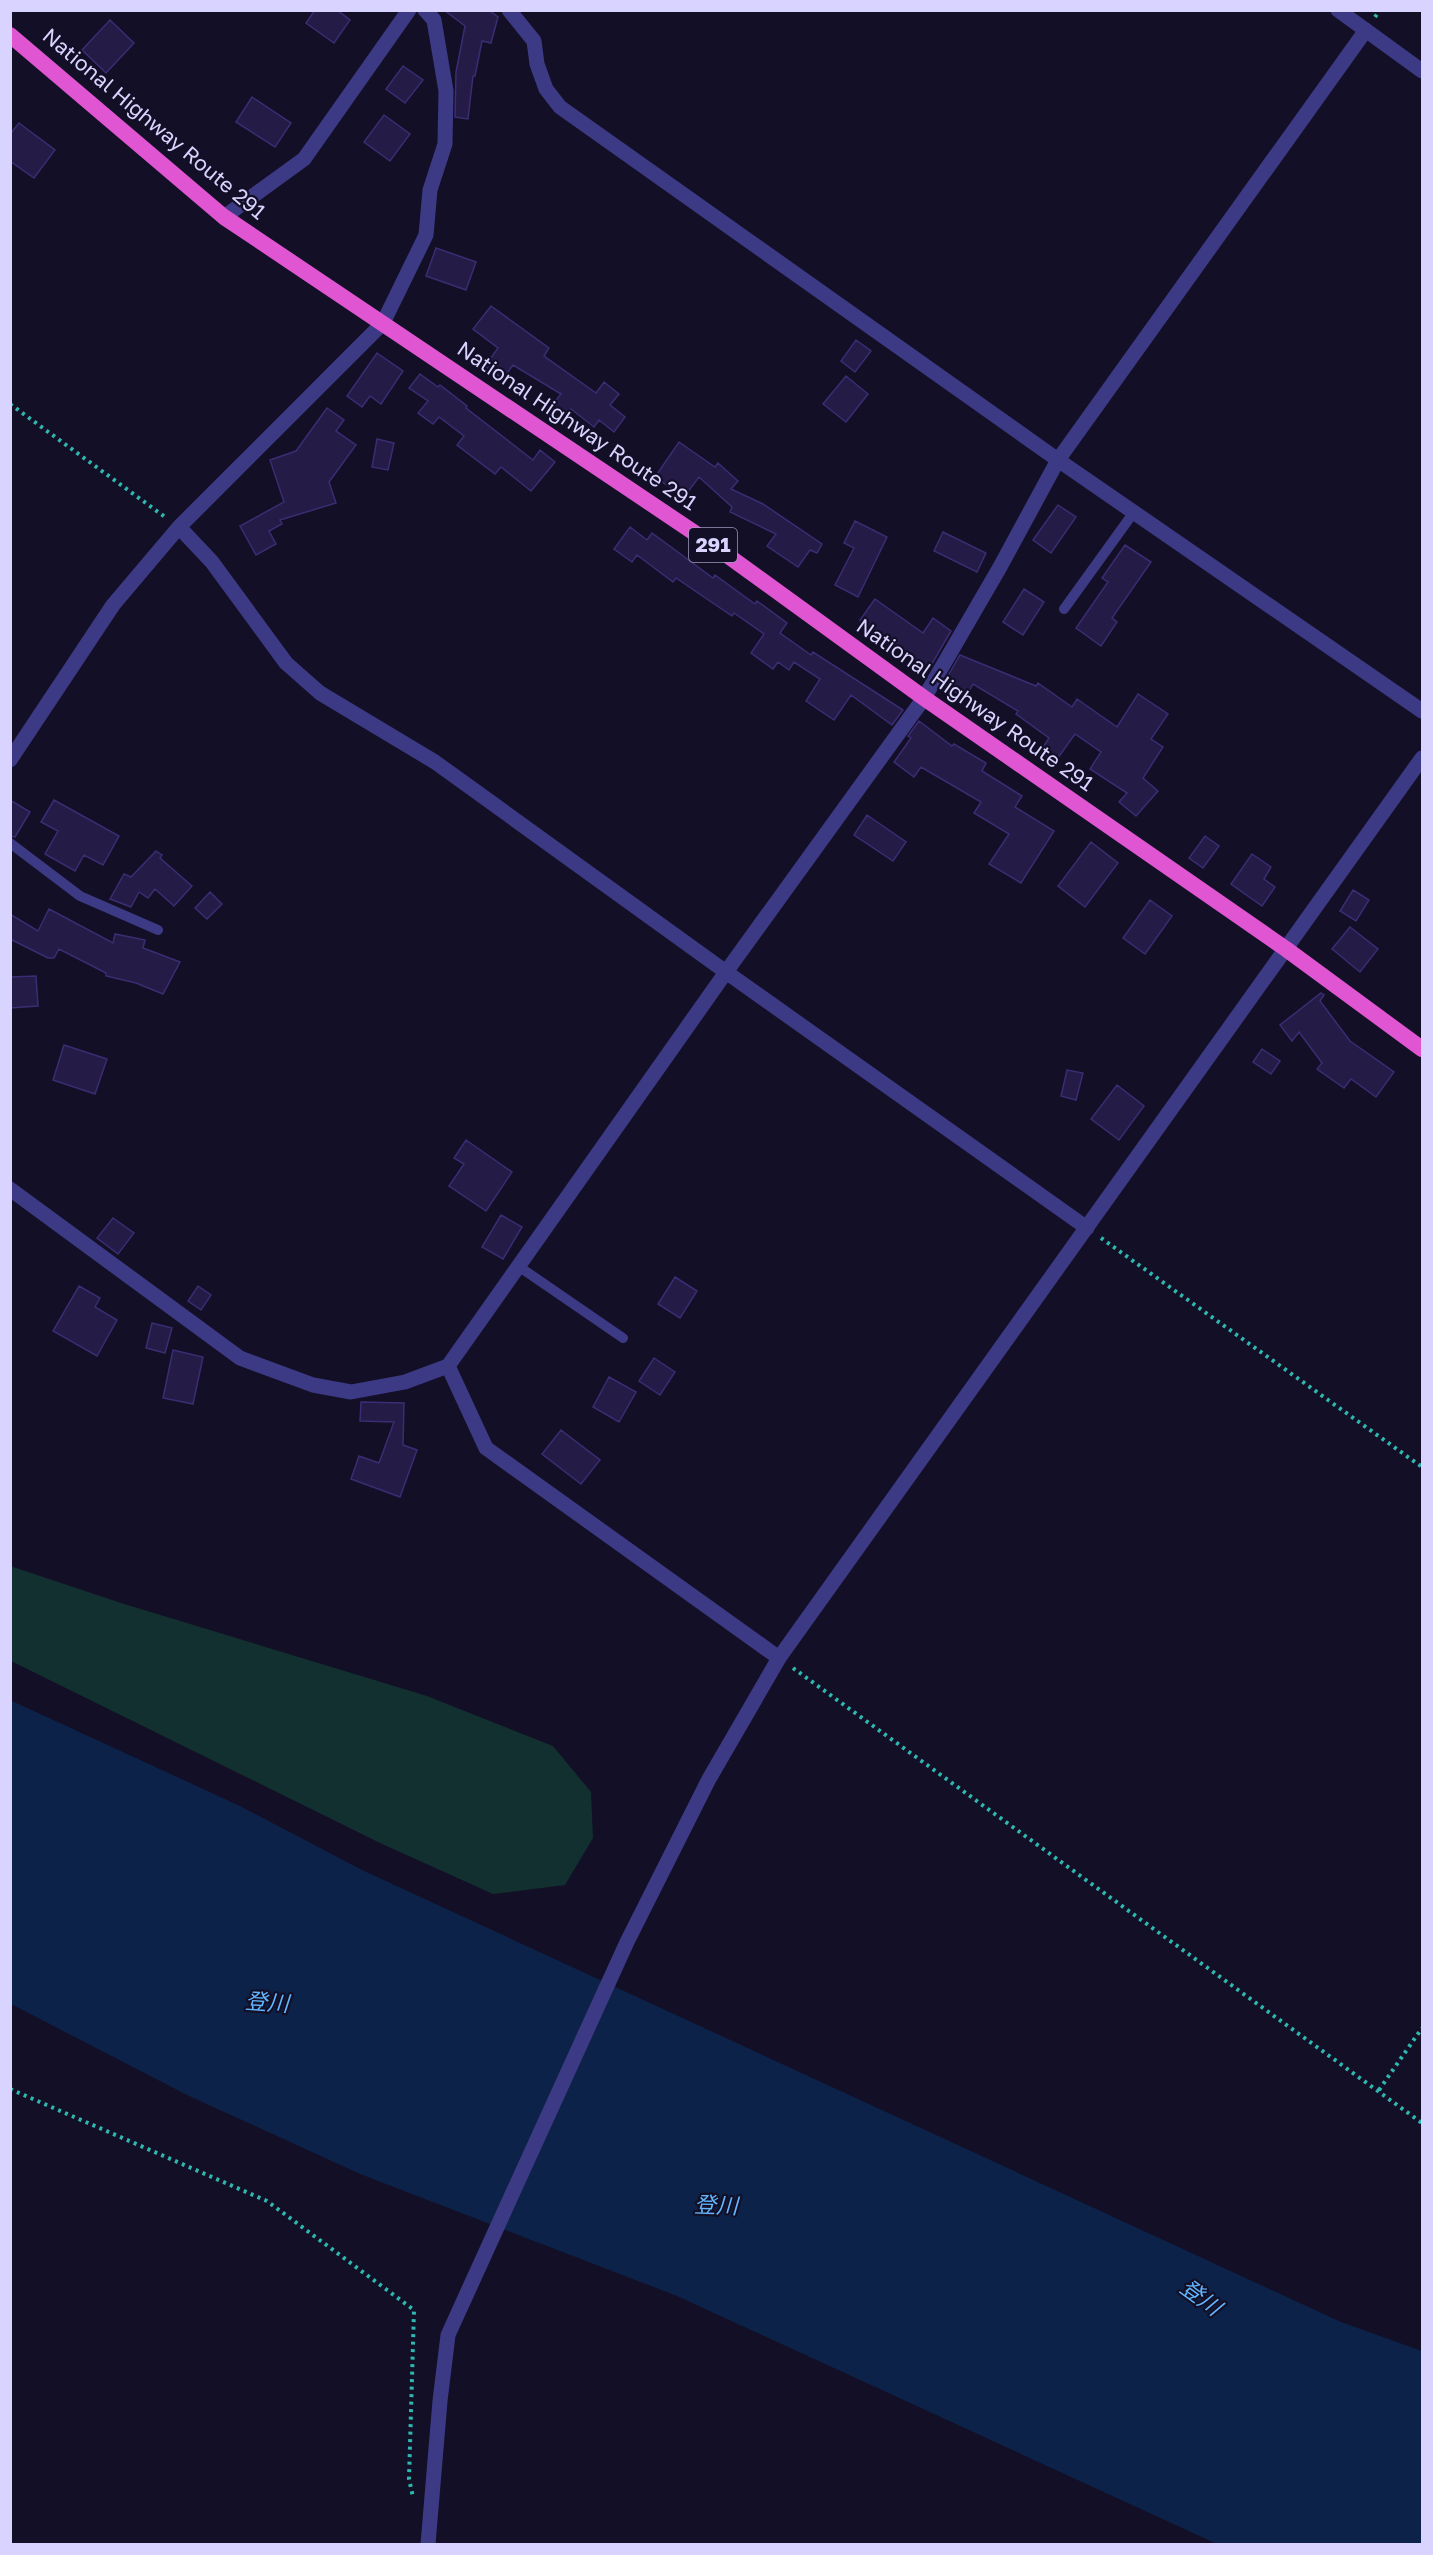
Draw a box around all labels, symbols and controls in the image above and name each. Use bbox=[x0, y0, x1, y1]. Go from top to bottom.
street label: National Highway Route 291 bbox=[38, 22, 272, 224]
street label: National Highway Route 291 bbox=[453, 335, 702, 515]
road number: 291 bbox=[689, 528, 737, 562]
street label: National Highway Route 291 bbox=[852, 612, 1099, 796]
water label: 登川 bbox=[244, 1986, 292, 2017]
water label: 登川 bbox=[694, 2190, 740, 2219]
water label: 登川 bbox=[1176, 2273, 1229, 2322]

